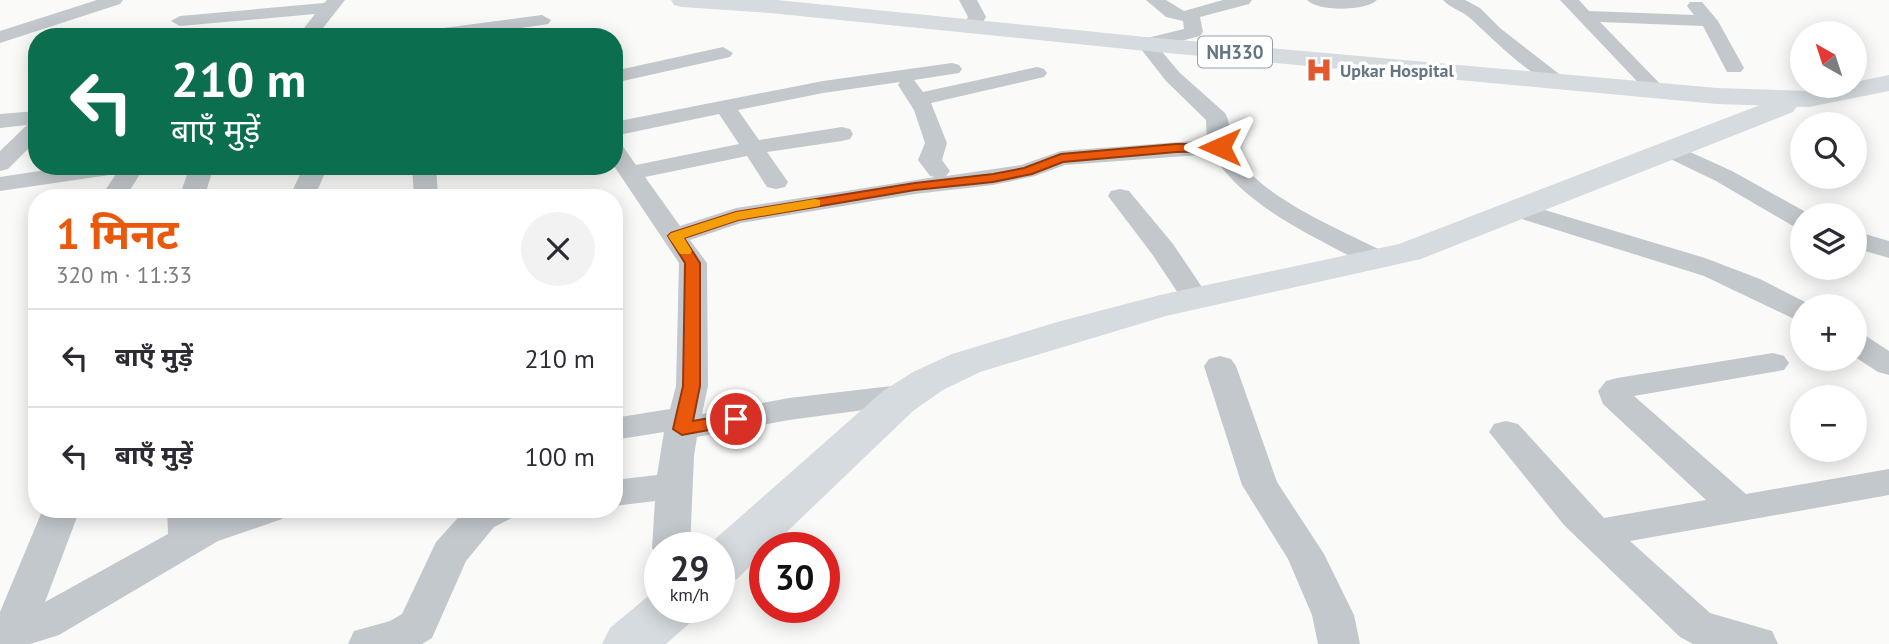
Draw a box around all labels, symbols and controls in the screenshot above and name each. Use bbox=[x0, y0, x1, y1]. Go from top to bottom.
north arrow bbox=[1790, 21, 1867, 98]
map controls bbox=[1790, 21, 1867, 462]
road number: NH330 bbox=[1198, 36, 1272, 68]
text: 210 m bbox=[171, 47, 306, 111]
hospital icon: Upkar Hospital bbox=[1304, 55, 1334, 85]
icon: left bbox=[56, 56, 147, 147]
place label: Upkar Hospital bbox=[1340, 59, 1454, 82]
text: बाएँ मुड़ें bbox=[171, 109, 260, 151]
position arrow bbox=[1183, 110, 1257, 184]
button: search bbox=[1790, 112, 1867, 189]
button: layers bbox=[1790, 203, 1867, 280]
text: 1 मिनट bbox=[56, 206, 179, 261]
button: close bbox=[521, 212, 595, 286]
text: 320 m · 11:33 bbox=[56, 260, 192, 289]
button: + bbox=[1790, 294, 1867, 371]
icon: left bbox=[56, 339, 94, 377]
text: बाएँ मुड़ें bbox=[115, 340, 193, 373]
text: 210 m bbox=[524, 342, 595, 375]
button: − bbox=[1790, 385, 1867, 462]
pin bbox=[706, 389, 766, 449]
icon: arrive bbox=[717, 400, 755, 438]
icon: left bbox=[56, 437, 94, 475]
text: बाएँ मुड़ें bbox=[115, 438, 193, 471]
text: 100 m bbox=[524, 440, 595, 473]
speed limit sign: 30 bbox=[749, 532, 840, 623]
text: 29 bbox=[670, 545, 709, 591]
text: km/h bbox=[670, 583, 709, 606]

